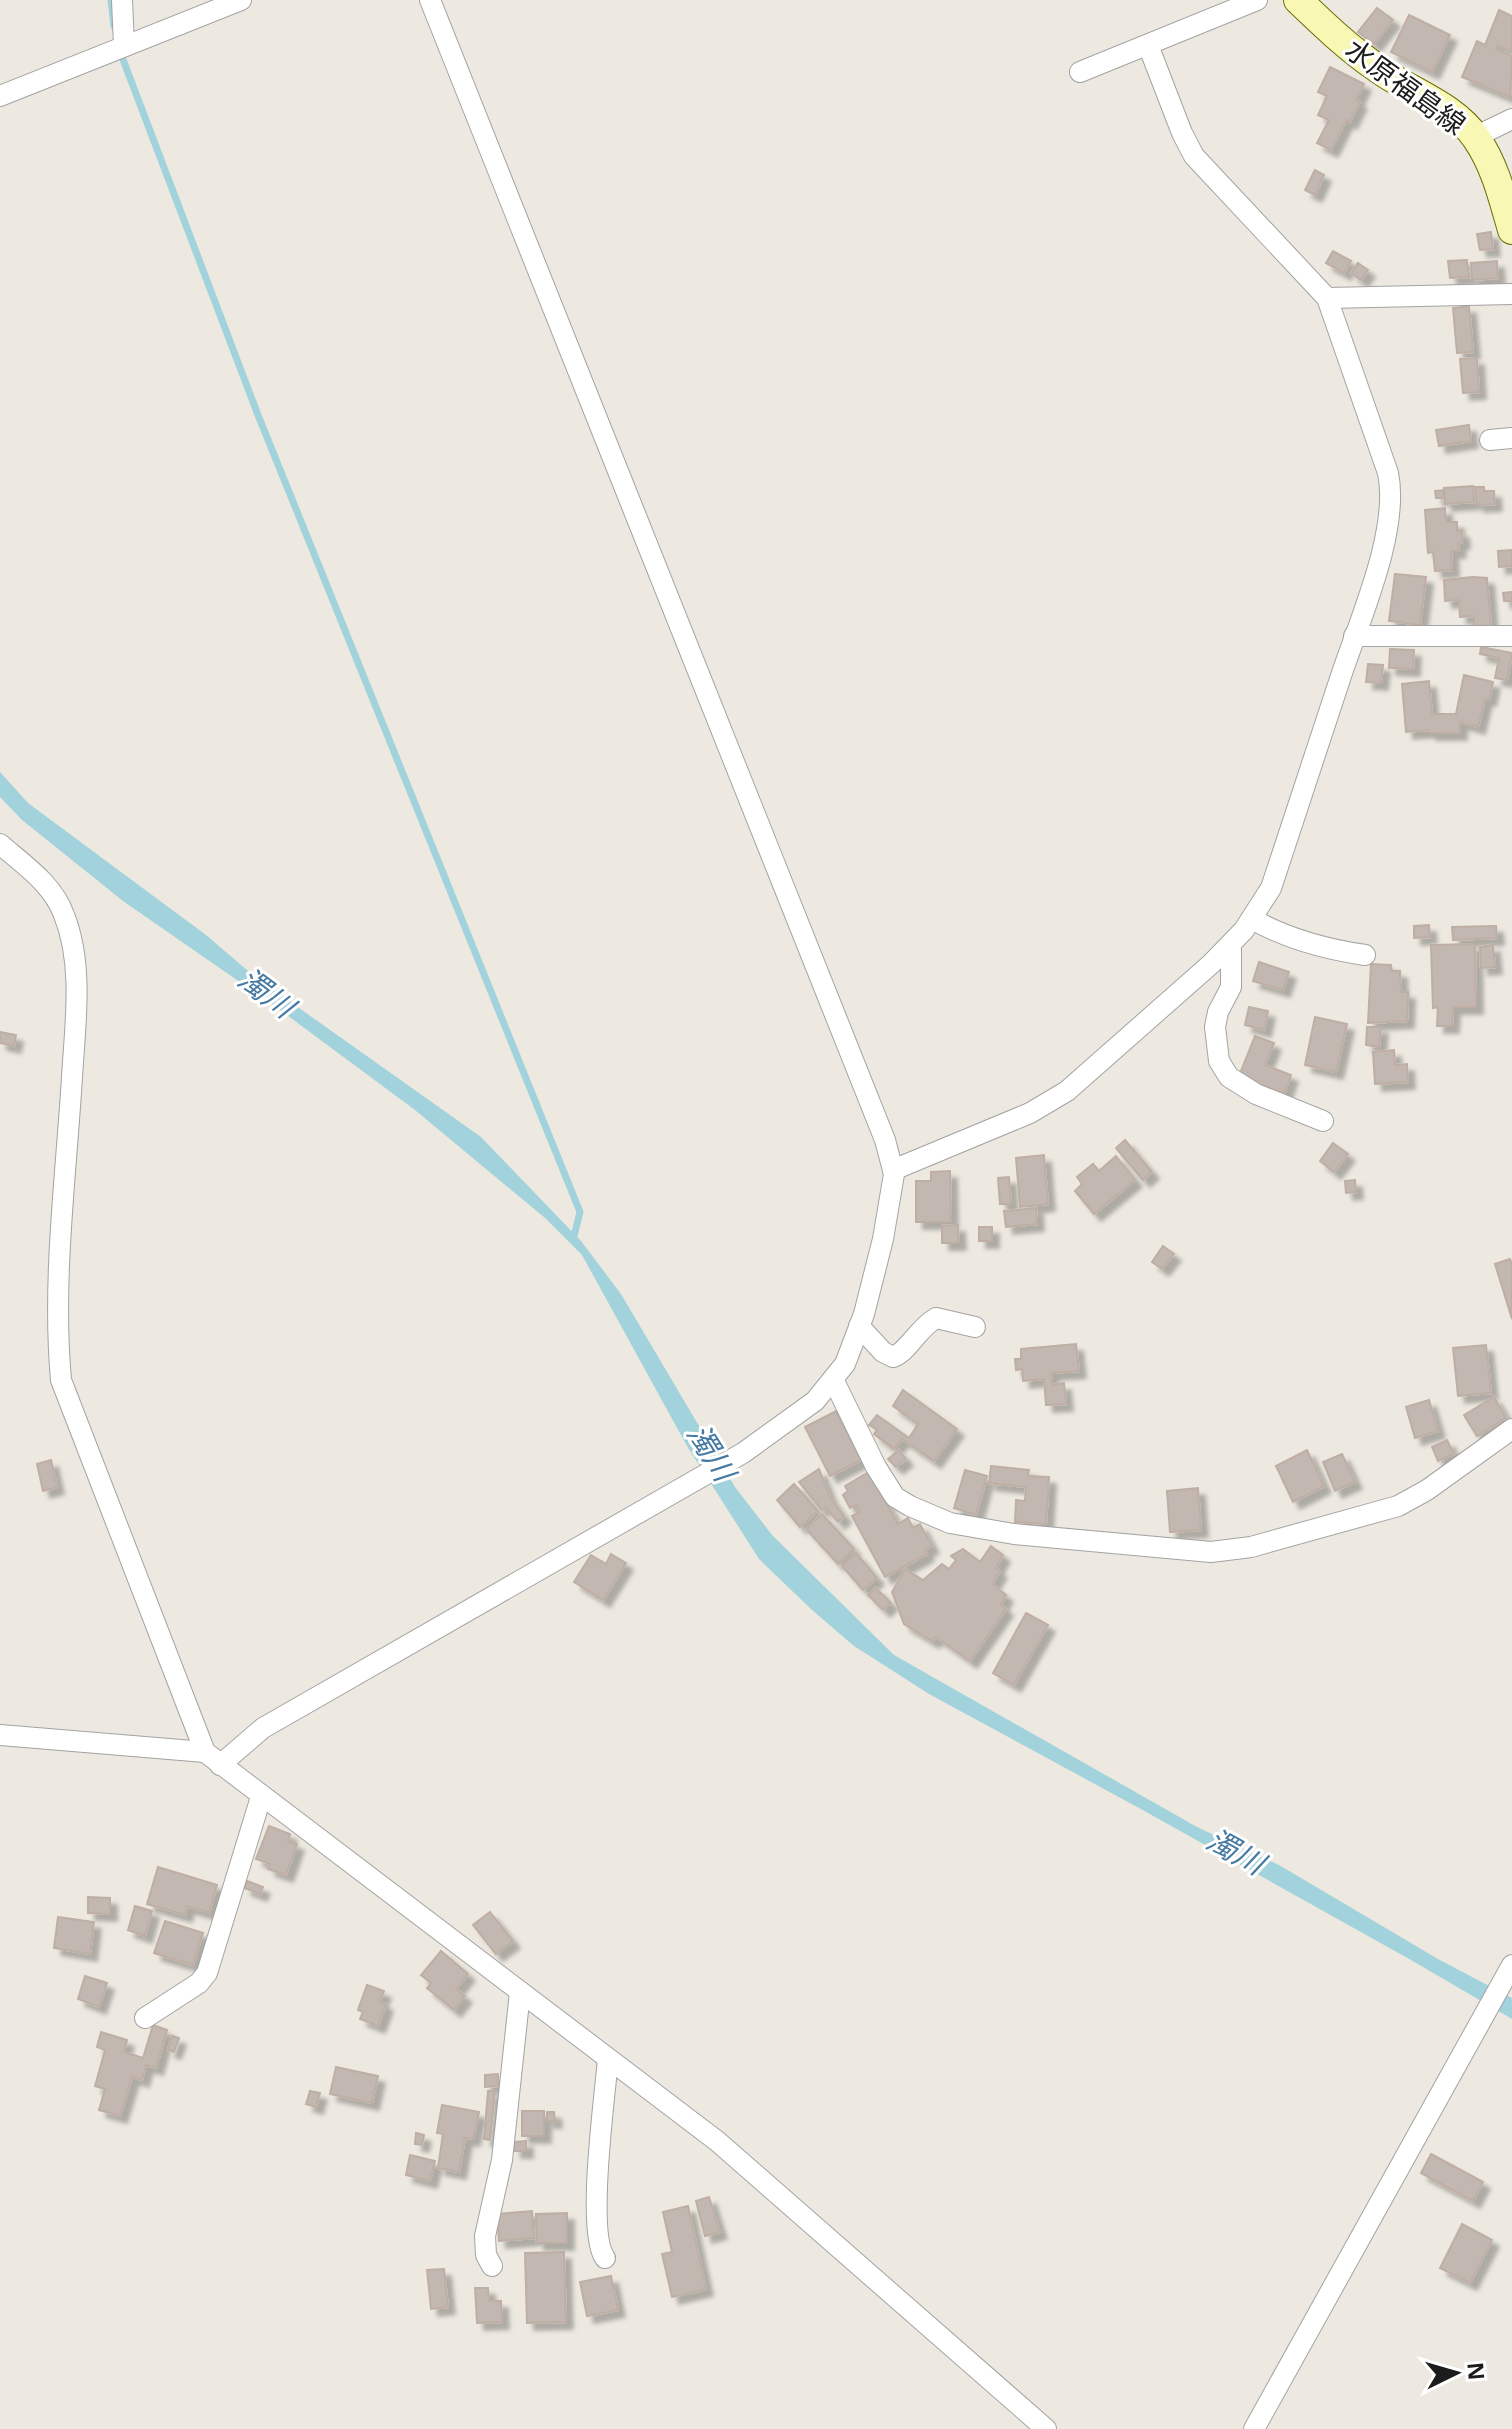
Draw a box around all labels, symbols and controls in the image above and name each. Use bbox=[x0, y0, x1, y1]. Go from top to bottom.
street label: 水原福島線 bbox=[1338, 29, 1474, 143]
water label: 濁川 bbox=[231, 958, 306, 1028]
water label: 濁川 bbox=[679, 1416, 747, 1491]
water label: 濁川 bbox=[1200, 1819, 1275, 1885]
north arrow bbox=[1416, 2333, 1496, 2413]
text: N bbox=[1461, 2361, 1493, 2381]

